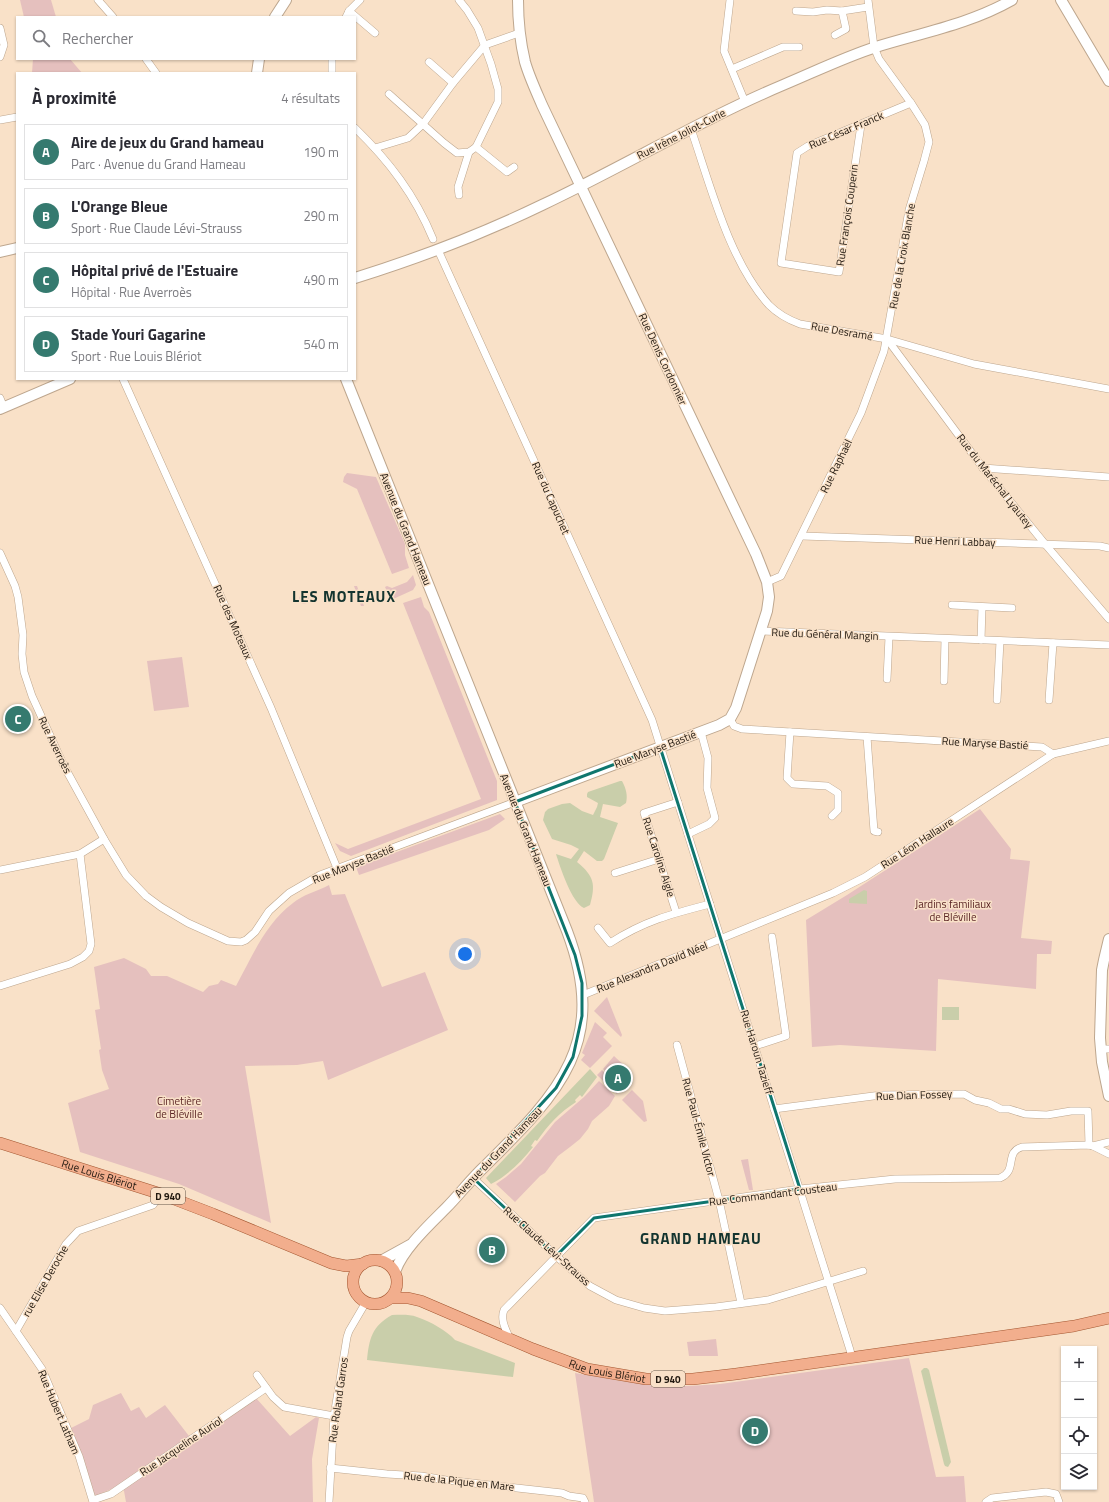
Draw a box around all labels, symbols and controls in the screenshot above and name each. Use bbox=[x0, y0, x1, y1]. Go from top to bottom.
search box bbox=[16, 16, 356, 60]
icon: search bbox=[30, 27, 52, 49]
text: Rechercher bbox=[62, 27, 133, 50]
text: À proximité bbox=[32, 85, 116, 111]
text: 4 résultats bbox=[281, 88, 340, 108]
street label: Rue Irène Joliot-Curie bbox=[634, 104, 729, 163]
street label: Rue César Franck bbox=[806, 107, 886, 153]
text: Aire de jeux du Grand hameau bbox=[71, 131, 264, 154]
text: A bbox=[42, 142, 50, 162]
text: 190 m bbox=[303, 142, 339, 162]
text: Parc · Avenue du Grand Hameau bbox=[71, 154, 246, 174]
street label: Rue François Couperin bbox=[832, 163, 862, 267]
text: L'Orange Bleue bbox=[71, 195, 168, 218]
street label: Rue de la Croix Blanche bbox=[885, 201, 919, 310]
text: B bbox=[42, 206, 50, 226]
text: 290 m bbox=[303, 206, 339, 226]
text: Sport · Rue Claude Lévi-Strauss bbox=[71, 218, 242, 238]
text: Hôpital privé de l'Estuaire bbox=[71, 259, 238, 282]
text: C bbox=[42, 270, 50, 290]
text: 490 m bbox=[303, 270, 339, 290]
text: Hôpital · Rue Averroès bbox=[71, 282, 192, 302]
street label: Rue Denis Cordonnier bbox=[635, 310, 691, 408]
street label: Rue Desramé bbox=[810, 318, 875, 344]
text: Stade Youri Gagarine bbox=[71, 323, 206, 346]
text: D bbox=[42, 334, 50, 354]
text: 540 m bbox=[303, 334, 339, 354]
text: Sport · Rue Louis Blériot bbox=[71, 346, 202, 366]
street label: Rue du Maréchal Lyautey bbox=[953, 430, 1037, 532]
street label: Rue Raphaël bbox=[816, 436, 856, 496]
street label: Rue du Capuchet bbox=[528, 459, 574, 537]
street label: Avenue du Grand Hameau bbox=[376, 470, 436, 588]
street label: Rue Henri Labbay bbox=[914, 532, 997, 550]
street label: Rue des Moteaux bbox=[209, 582, 257, 662]
district label: LES MOTEAUX bbox=[292, 585, 396, 608]
street label: Rue du Général Mangin bbox=[771, 624, 879, 644]
pin: C bbox=[5, 704, 31, 734]
street label: Rue Averroès bbox=[34, 714, 76, 776]
street label: Rue Maryse Bastié bbox=[612, 726, 699, 772]
street label: Rue Maryse Bastié bbox=[941, 733, 1029, 753]
street label: Avenue du Grand Hameau bbox=[496, 771, 556, 889]
street label: Rue Léon Hallaure bbox=[877, 813, 957, 873]
street label: Rue Caroline Aigle bbox=[639, 815, 680, 899]
street label: Rue Maryse Bastié bbox=[310, 840, 397, 888]
park label: Jardins familiaux de Bléville bbox=[915, 896, 991, 925]
street label: Rue Alexandra David Néel bbox=[594, 937, 710, 997]
your location bbox=[455, 944, 475, 964]
street label: Rue Haroun Tazieff bbox=[737, 1008, 778, 1097]
pin: A bbox=[605, 1063, 631, 1093]
street label: Rue Paul-Émile Victor bbox=[678, 1076, 720, 1178]
street label: Rue Dian Fossey bbox=[876, 1086, 953, 1104]
park label: Cimetière de Bléville bbox=[156, 1093, 203, 1122]
street label: Avenue du Grand Hameau bbox=[451, 1103, 546, 1201]
street label: Rue Louis Blériot bbox=[59, 1155, 139, 1194]
street label: Rue Commandant Cousteau bbox=[708, 1178, 838, 1210]
road number: D 940 bbox=[151, 1188, 185, 1204]
street label: Rue Claude Lévi-Strauss bbox=[500, 1202, 594, 1290]
district label: GRAND HAMEAU bbox=[640, 1227, 762, 1250]
pin: B bbox=[479, 1235, 505, 1265]
street label: rue Elise Deroche bbox=[18, 1242, 72, 1320]
map controls bbox=[1061, 1346, 1097, 1490]
button: + bbox=[1061, 1346, 1097, 1382]
street label: Rue Louis Blériot bbox=[567, 1355, 647, 1387]
street label: Rue Roland Garros bbox=[324, 1356, 352, 1444]
street label: Rue Hubert Latham bbox=[34, 1367, 84, 1457]
road number: D 940 bbox=[651, 1371, 685, 1387]
button: − bbox=[1061, 1382, 1097, 1418]
street label: Rue Jacqueline Auriol bbox=[136, 1412, 226, 1480]
pin: D bbox=[742, 1416, 768, 1446]
button: locate bbox=[1061, 1418, 1097, 1454]
button: layers bbox=[1061, 1454, 1097, 1490]
street label: Rue de la Pique en Mare bbox=[403, 1467, 516, 1495]

